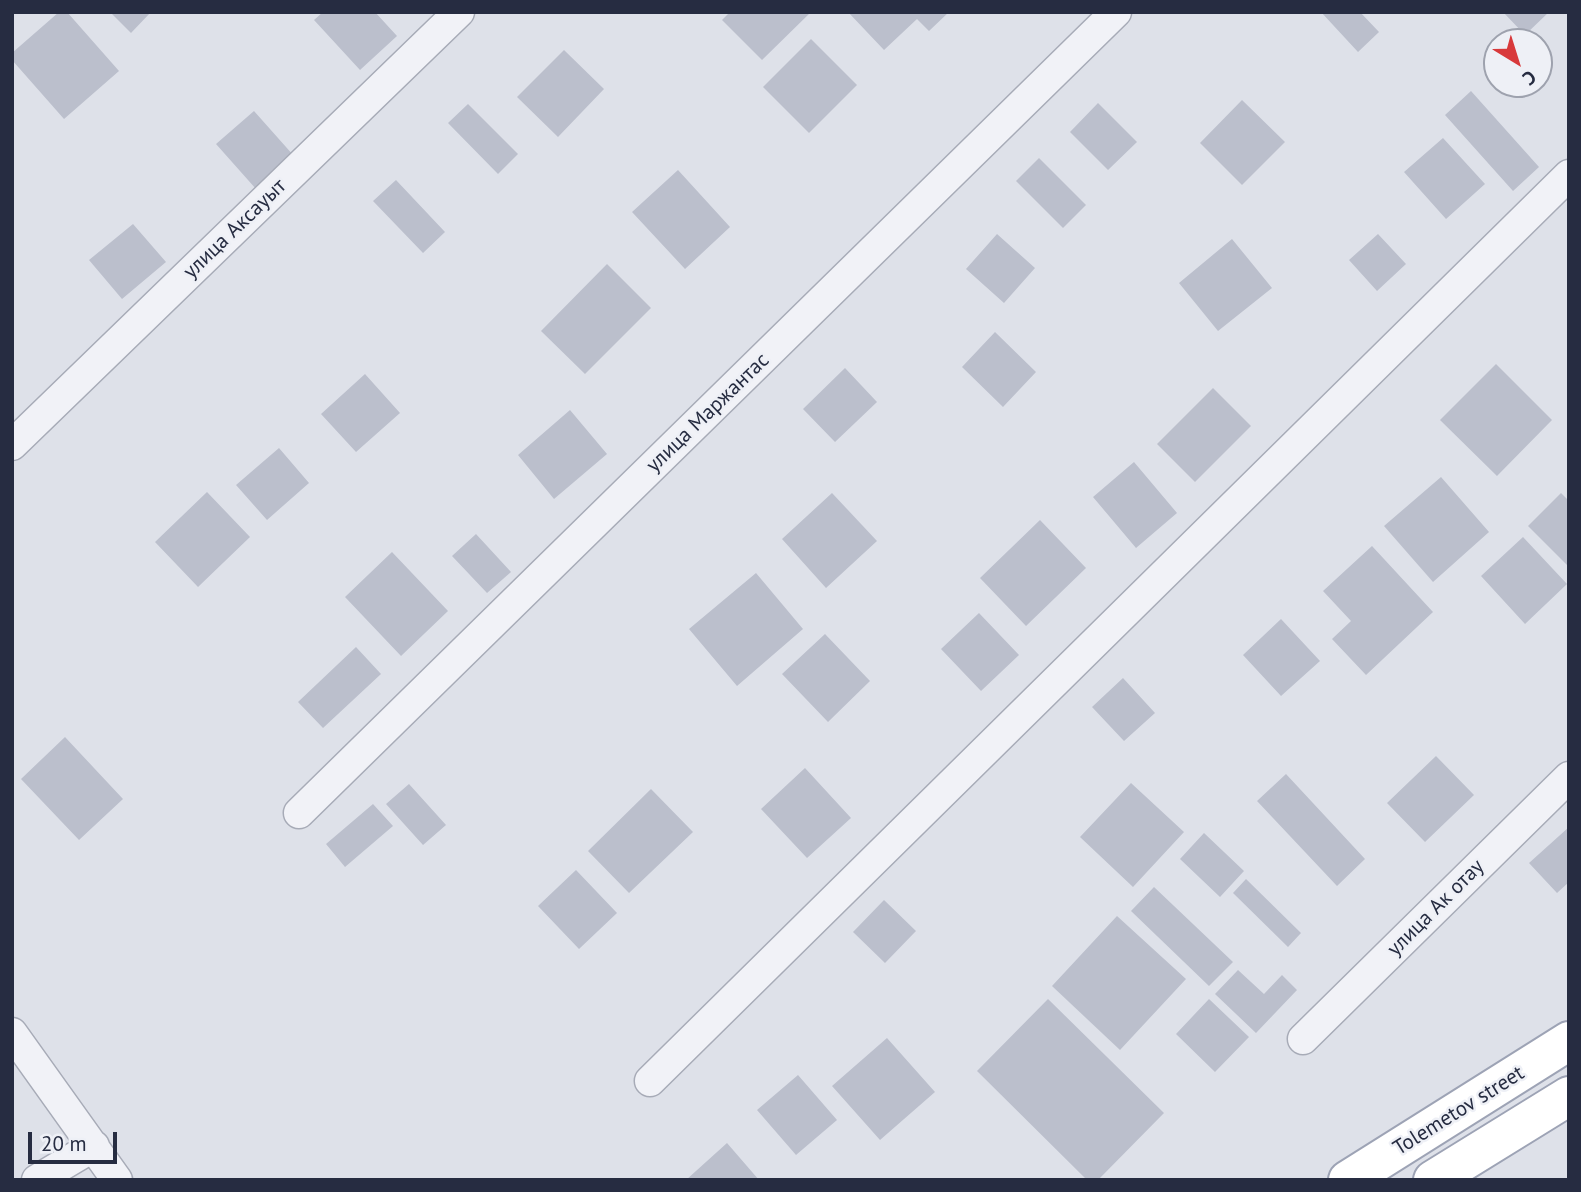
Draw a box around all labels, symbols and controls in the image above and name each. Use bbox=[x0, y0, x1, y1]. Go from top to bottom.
north arrow bbox=[1483, 28, 1553, 98]
text: С bbox=[1518, 65, 1541, 91]
street label: улица Аксауыт bbox=[178, 174, 292, 284]
street label: улица Маржантас bbox=[641, 348, 775, 478]
street label: улица Ак отау bbox=[1382, 854, 1490, 962]
street label: Tolemetov street bbox=[1389, 1061, 1529, 1161]
scale bar bbox=[32, 1118, 121, 1162]
text: 20 m bbox=[41, 1130, 87, 1157]

